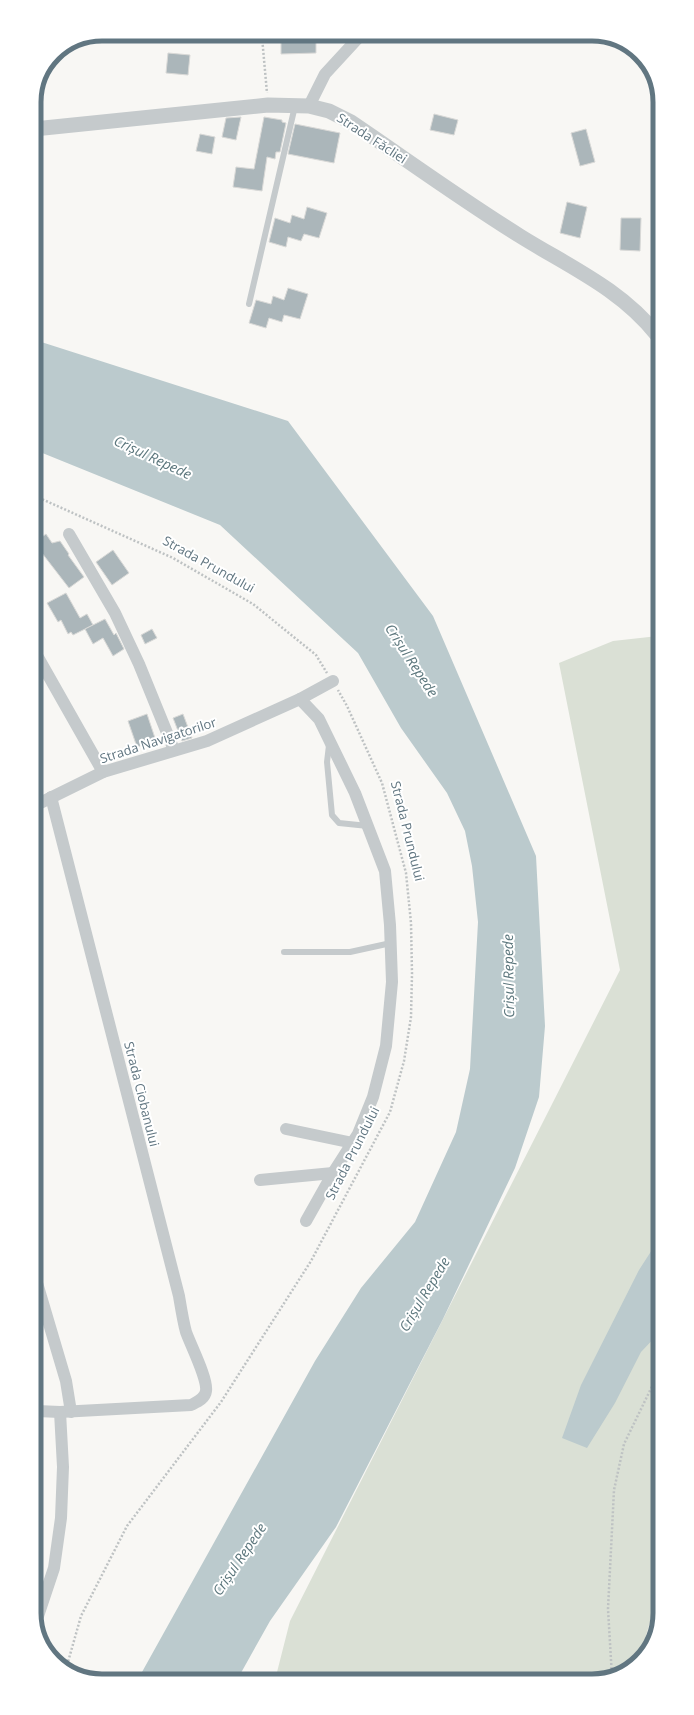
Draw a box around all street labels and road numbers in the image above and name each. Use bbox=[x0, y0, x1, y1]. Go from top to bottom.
street label: Strada Făcliei bbox=[333, 109, 411, 167]
street label: Strada Prundului bbox=[160, 531, 258, 597]
street label: Strada Navigatorilor bbox=[97, 712, 219, 767]
street label: Strada Prundului bbox=[387, 779, 429, 883]
street label: Strada Ciobanului bbox=[120, 1040, 164, 1148]
street label: Strada Prundului bbox=[321, 1103, 383, 1203]

